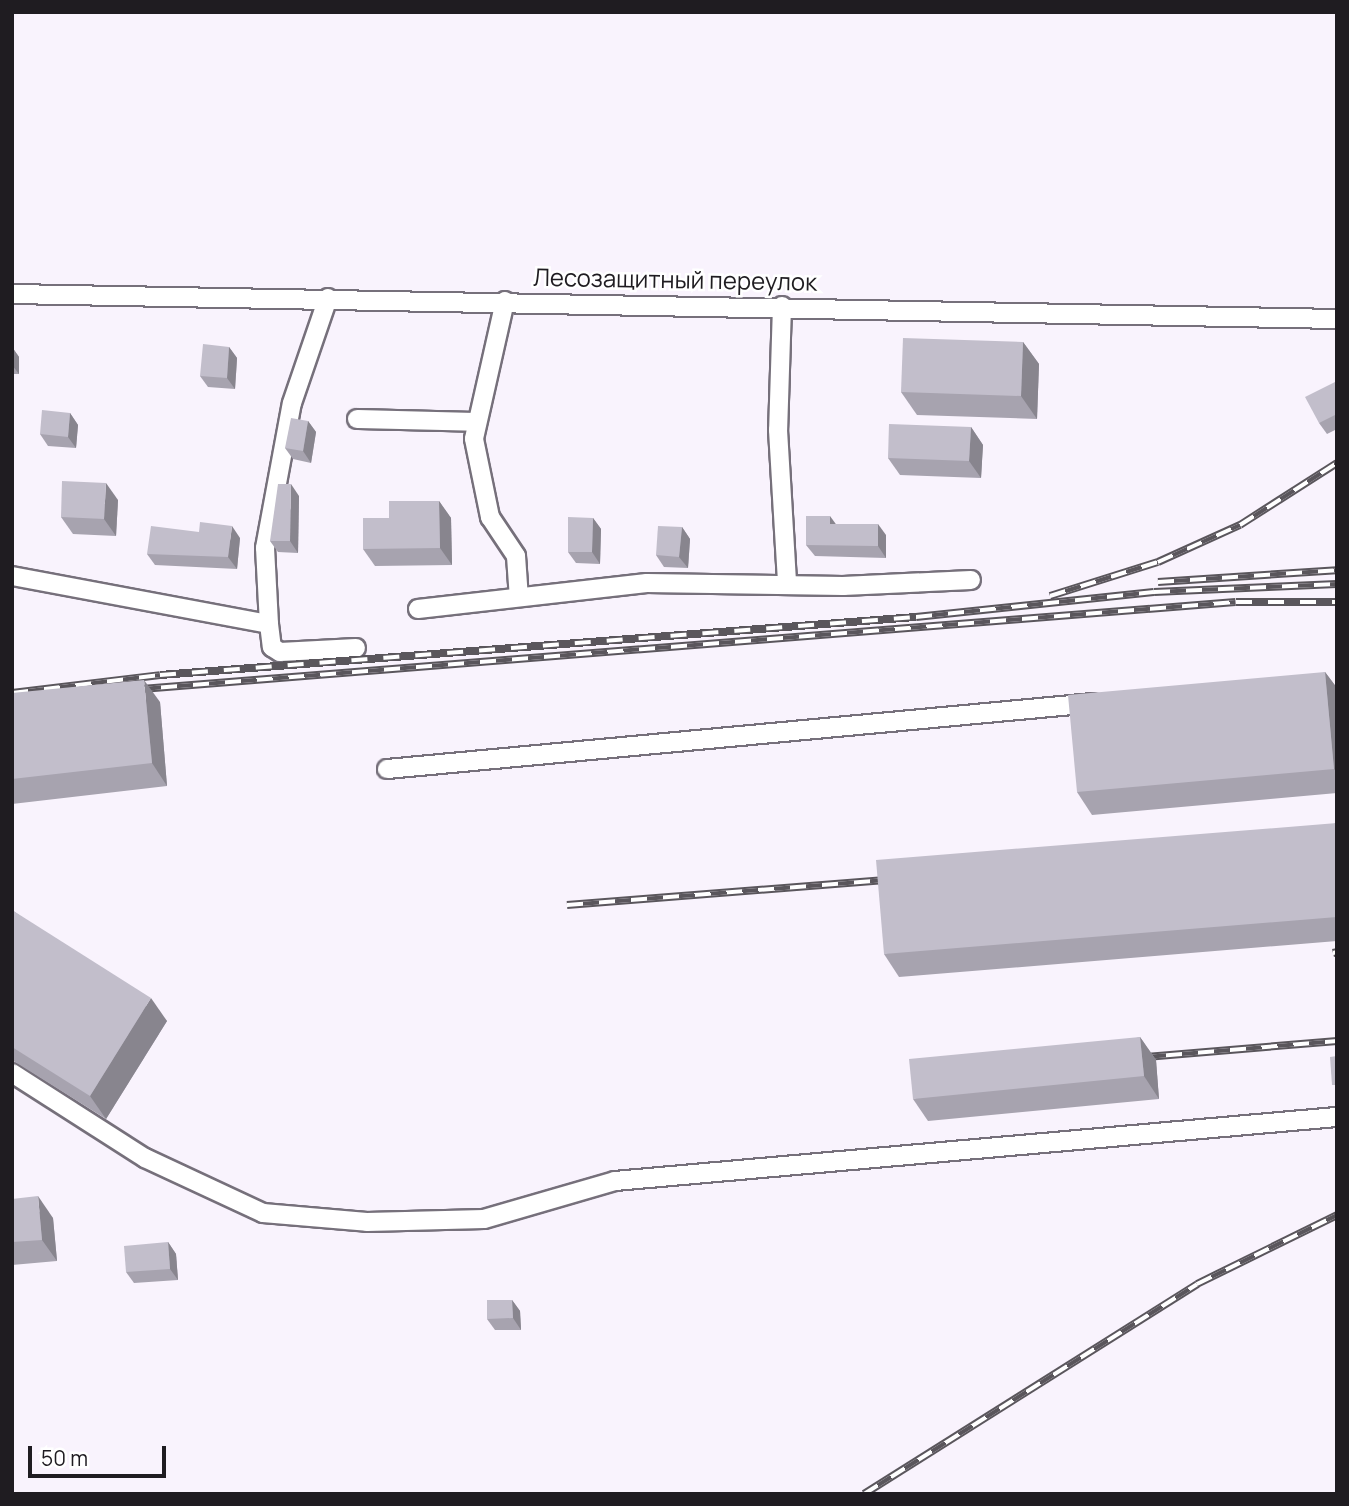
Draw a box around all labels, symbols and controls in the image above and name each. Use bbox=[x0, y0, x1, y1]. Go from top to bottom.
street label: Лесозащитный переулок bbox=[533, 262, 817, 296]
scale bar bbox=[32, 1432, 170, 1476]
text: 50 m bbox=[41, 1444, 88, 1472]

